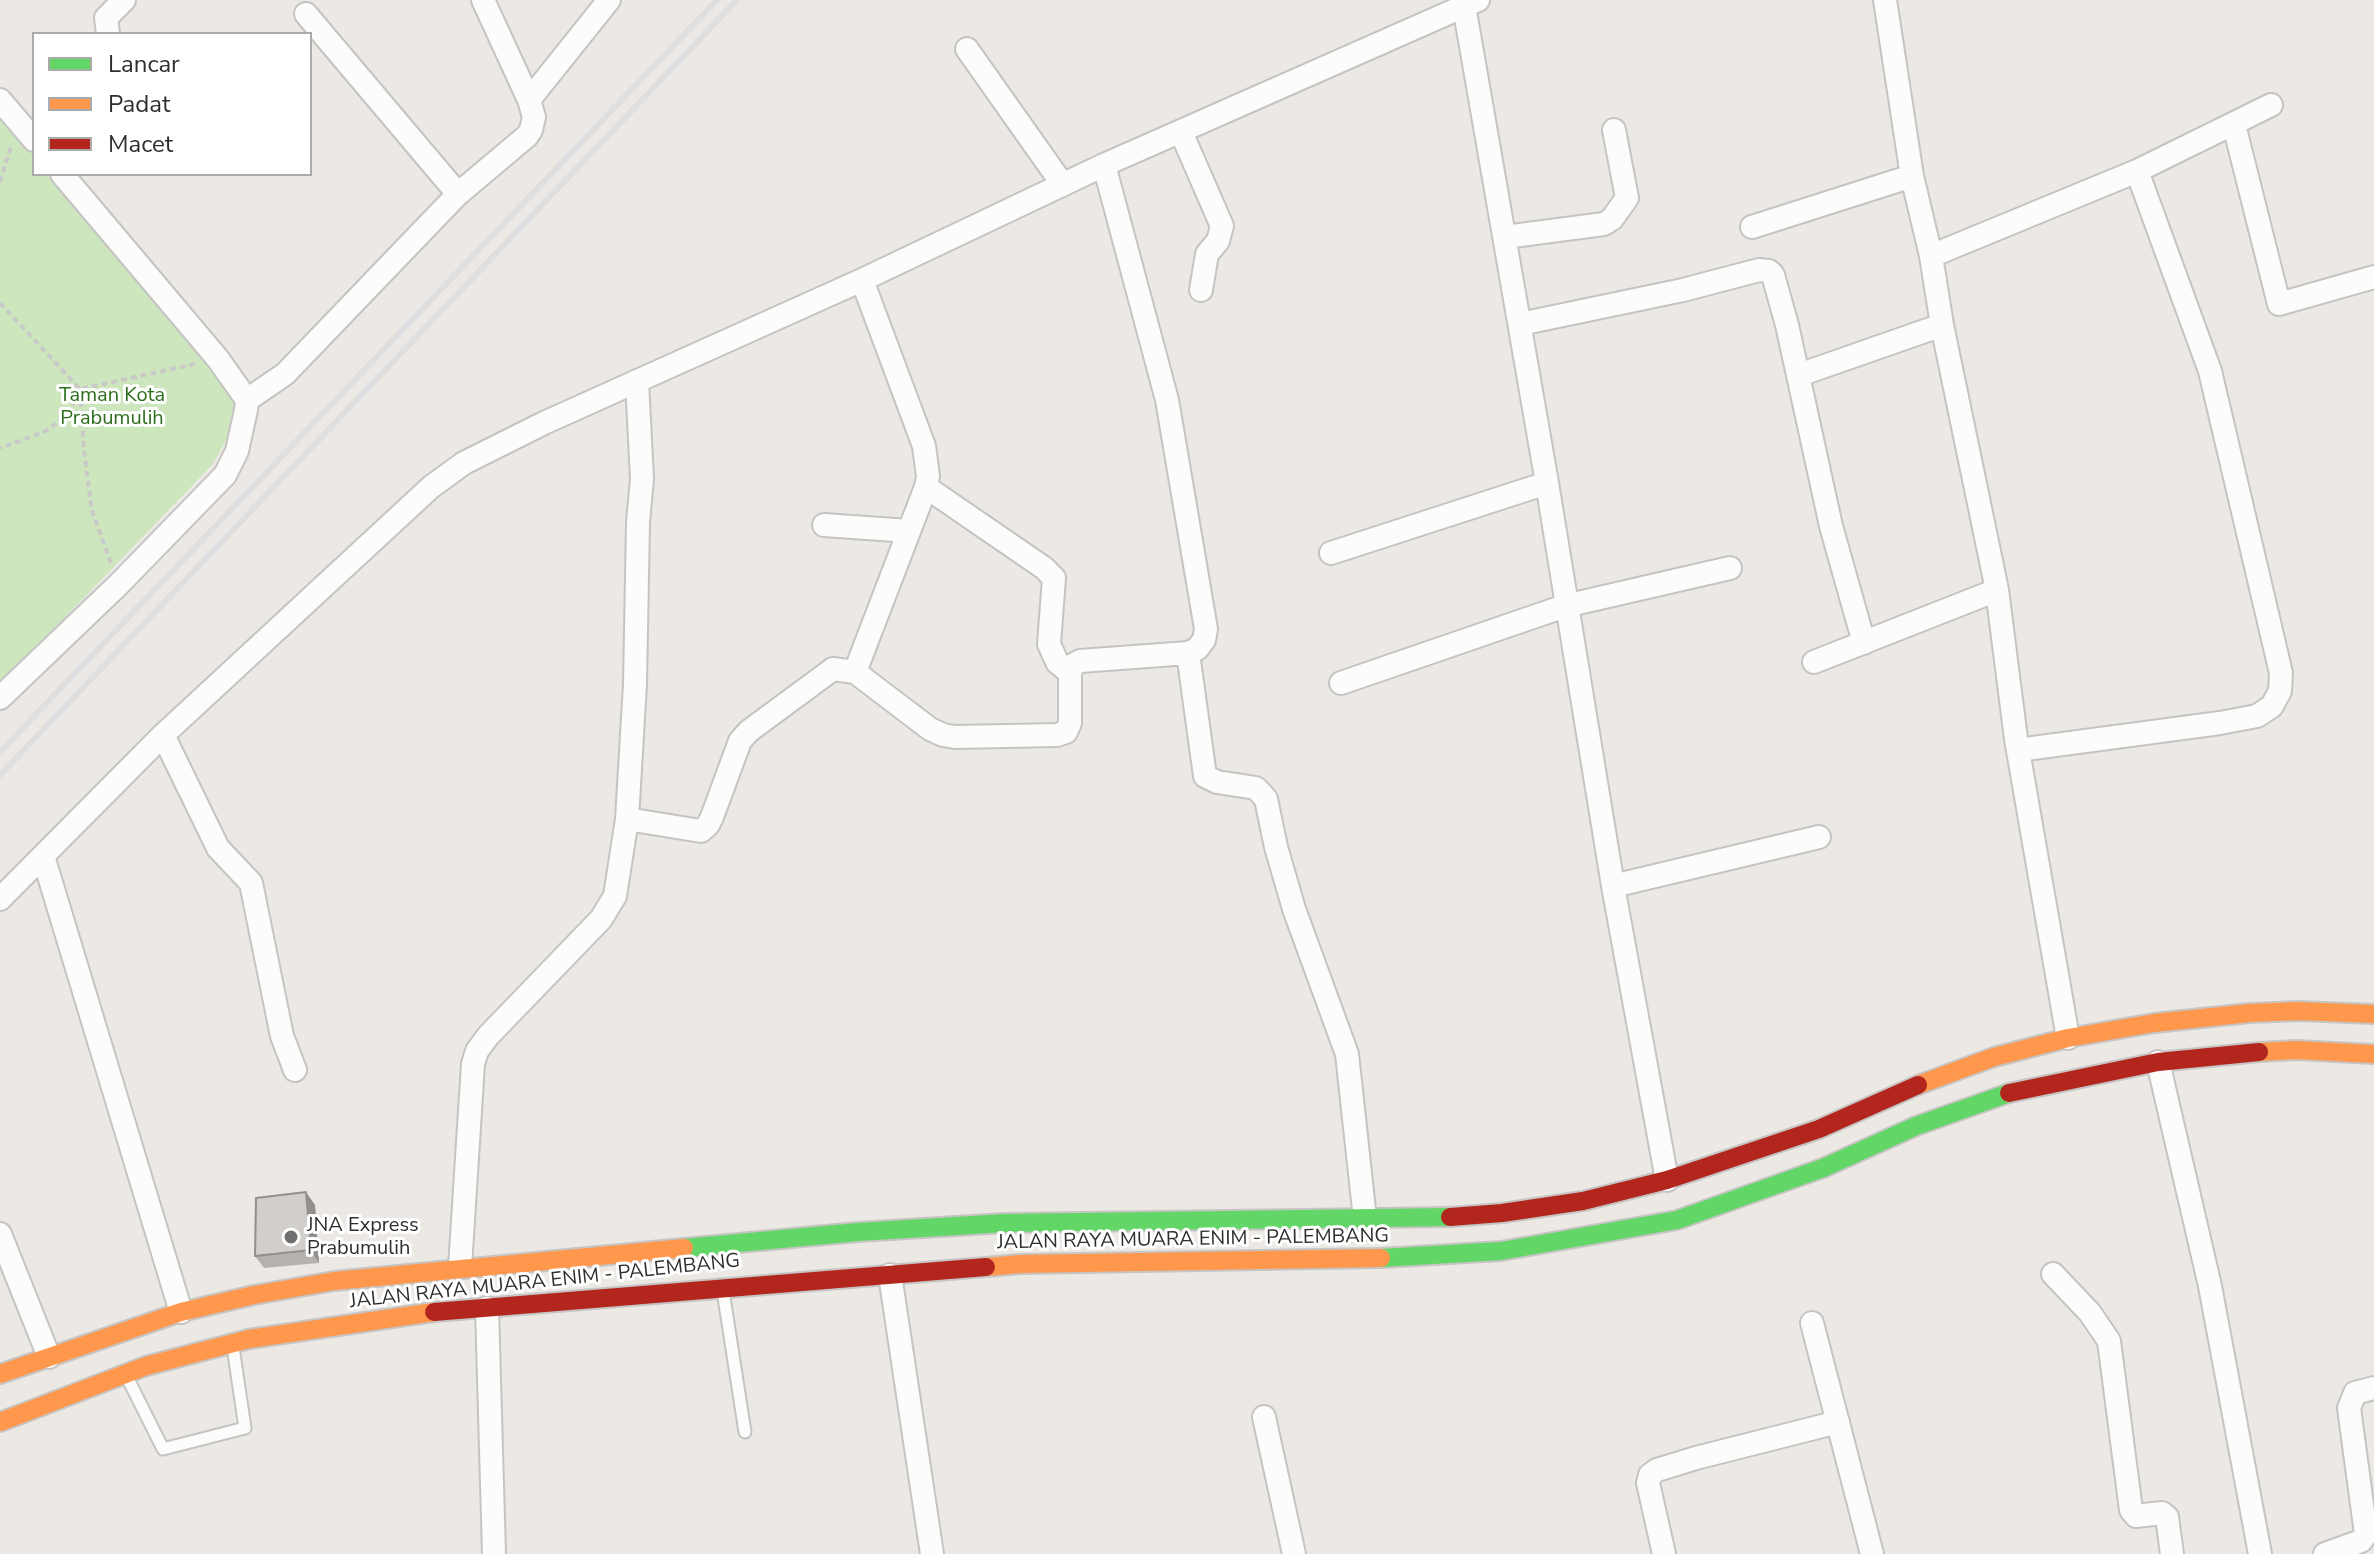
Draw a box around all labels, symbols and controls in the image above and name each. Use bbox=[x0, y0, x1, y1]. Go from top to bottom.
legend bbox=[32, 32, 312, 176]
text: Lancar bbox=[108, 48, 180, 80]
text: Padat bbox=[108, 88, 170, 120]
text: Macet bbox=[108, 128, 173, 160]
park label: Taman Kota Prabumulih bbox=[59, 384, 165, 431]
place label: JNA Express Prabumulih bbox=[307, 1214, 419, 1261]
street label: JALAN RAYA MUARA ENIM - PALEMBANG bbox=[997, 1225, 1389, 1255]
marker: JNA Express Prabumulih bbox=[282, 1228, 300, 1246]
street label: JALAN RAYA MUARA ENIM - PALEMBANG bbox=[349, 1250, 741, 1314]

